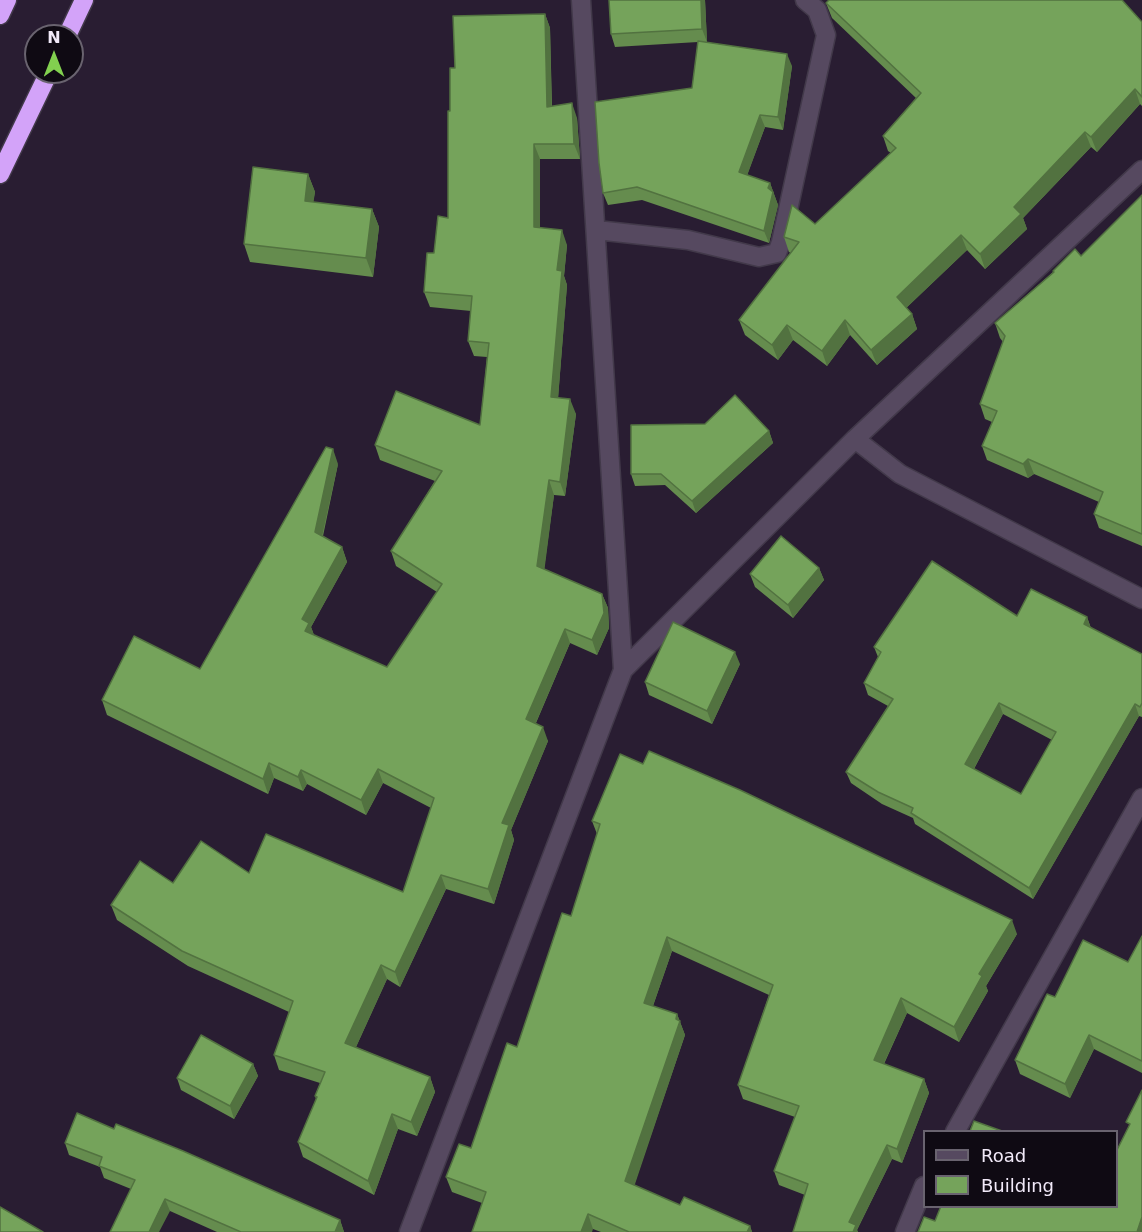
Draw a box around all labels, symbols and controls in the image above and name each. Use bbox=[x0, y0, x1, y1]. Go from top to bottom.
north arrow bbox=[24, 24, 84, 84]
text: N bbox=[47, 28, 61, 47]
legend bbox=[923, 1130, 1118, 1208]
text: Road bbox=[981, 1145, 1026, 1166]
text: Building bbox=[981, 1175, 1054, 1196]

